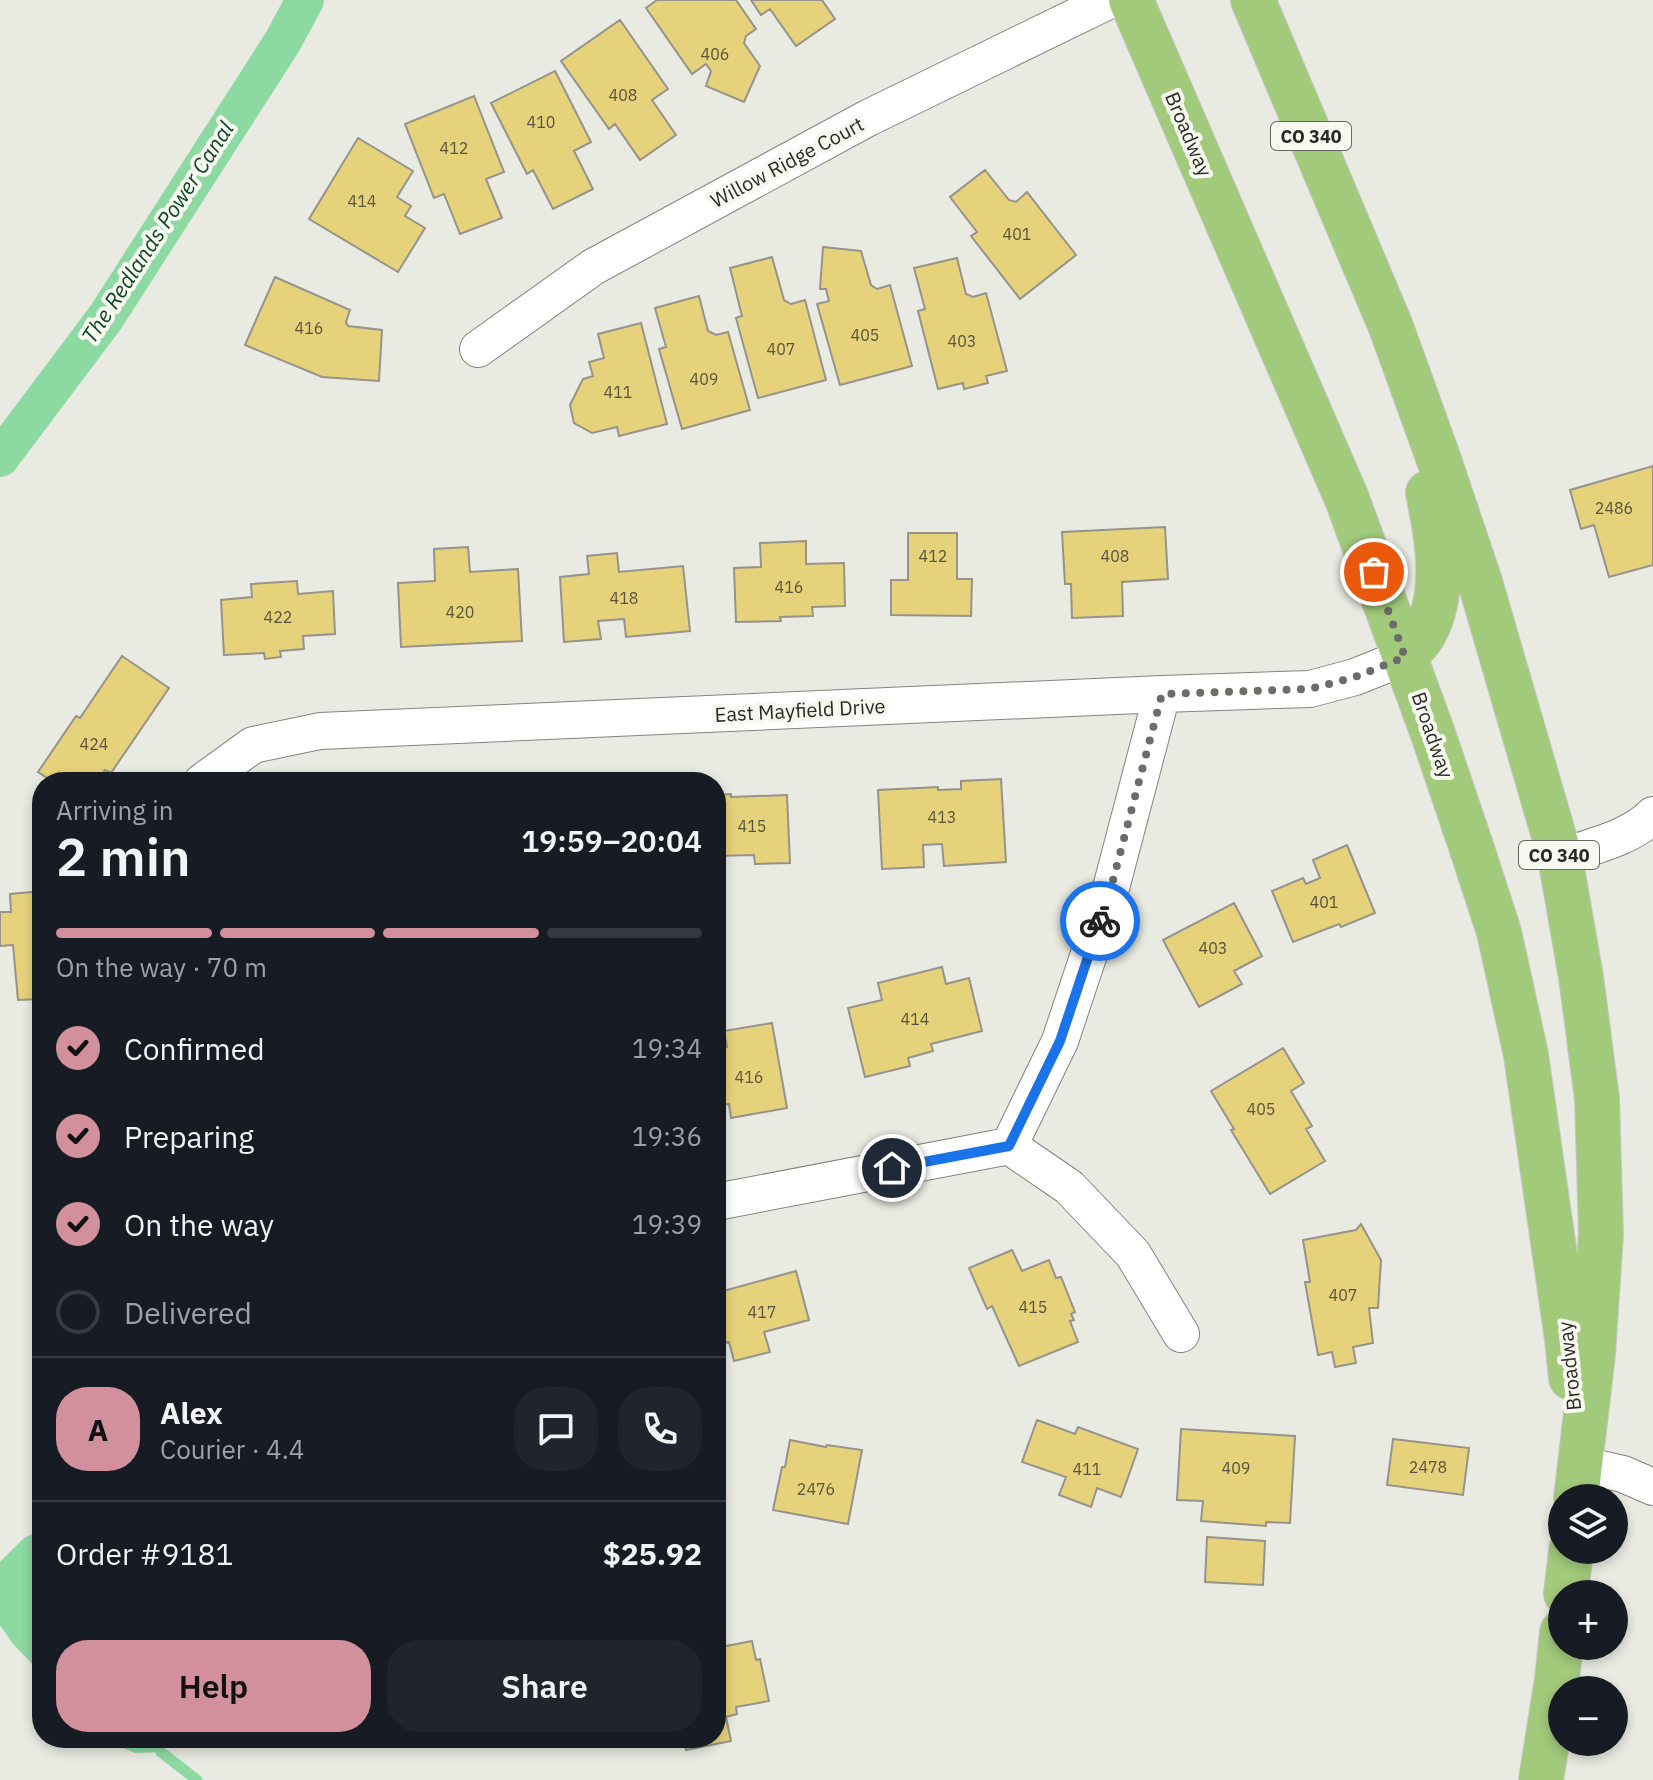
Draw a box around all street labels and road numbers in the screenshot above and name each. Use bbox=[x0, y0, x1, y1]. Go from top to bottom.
street label: Broadway bbox=[1159, 88, 1219, 180]
street label: Willow Ridge Court bbox=[706, 110, 868, 214]
road number: CO 340 bbox=[1271, 122, 1351, 150]
street label: Broadway bbox=[1406, 688, 1460, 782]
street label: East Mayfield Drive bbox=[714, 692, 886, 728]
road number: CO 340 bbox=[1519, 841, 1599, 869]
street label: Broadway bbox=[1551, 1320, 1587, 1412]

